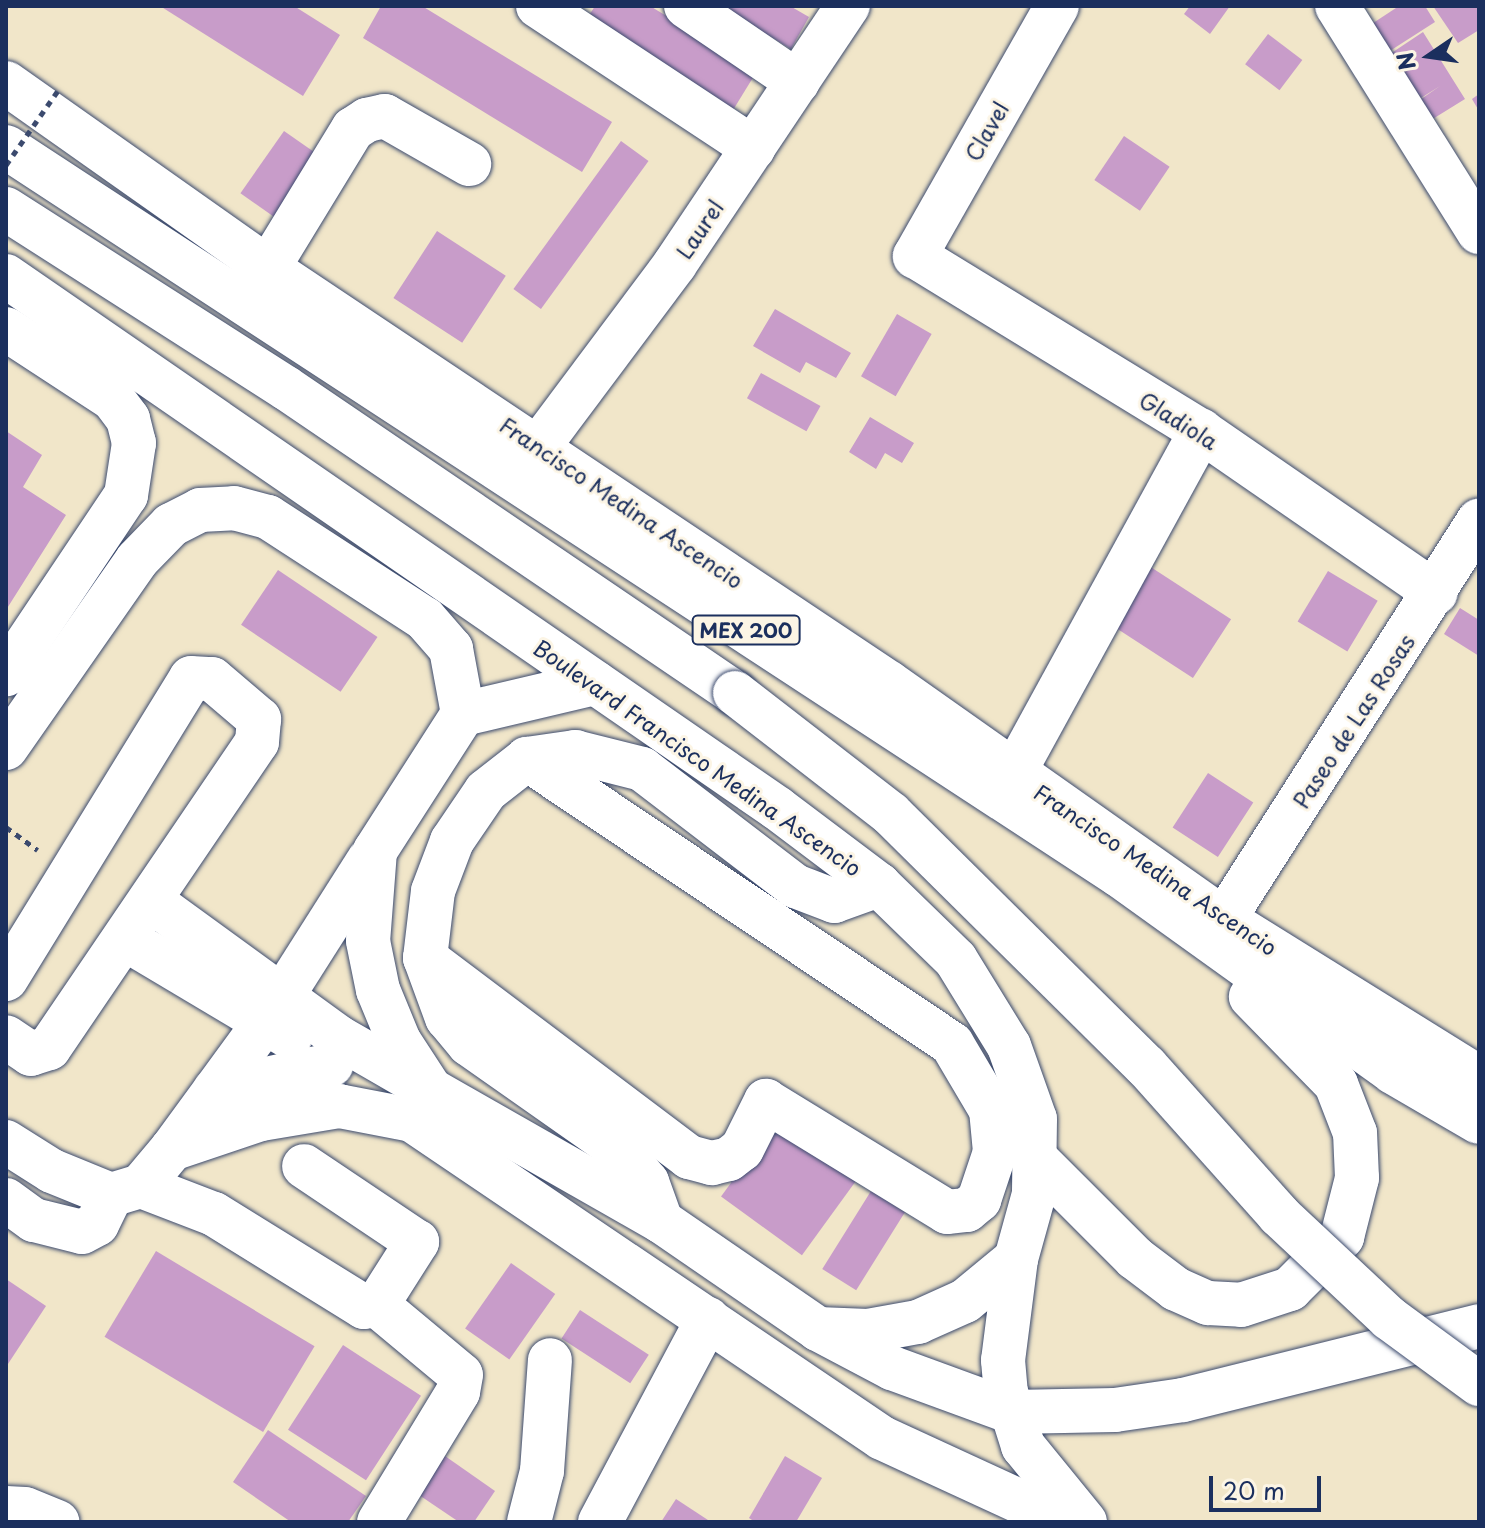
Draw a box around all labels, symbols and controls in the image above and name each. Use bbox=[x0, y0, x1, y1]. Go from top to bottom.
north arrow bbox=[1389, 16, 1469, 96]
text: N bbox=[1387, 49, 1423, 74]
street label: Clavel bbox=[959, 97, 1013, 165]
street label: Laurel bbox=[670, 195, 728, 263]
street label: Gladiola bbox=[1135, 386, 1223, 454]
street label: Francisco Medina Ascencio bbox=[496, 411, 748, 593]
road number: MEX 200 bbox=[690, 614, 802, 646]
street label: Paseo de Las Rosas bbox=[1287, 629, 1419, 813]
street label: Boulevard Francisco Medina Ascencio bbox=[527, 632, 869, 882]
street label: Francisco Medina Ascencio bbox=[1030, 778, 1282, 960]
scale bar bbox=[1213, 1460, 1325, 1510]
text: 20 m bbox=[1223, 1472, 1285, 1508]

